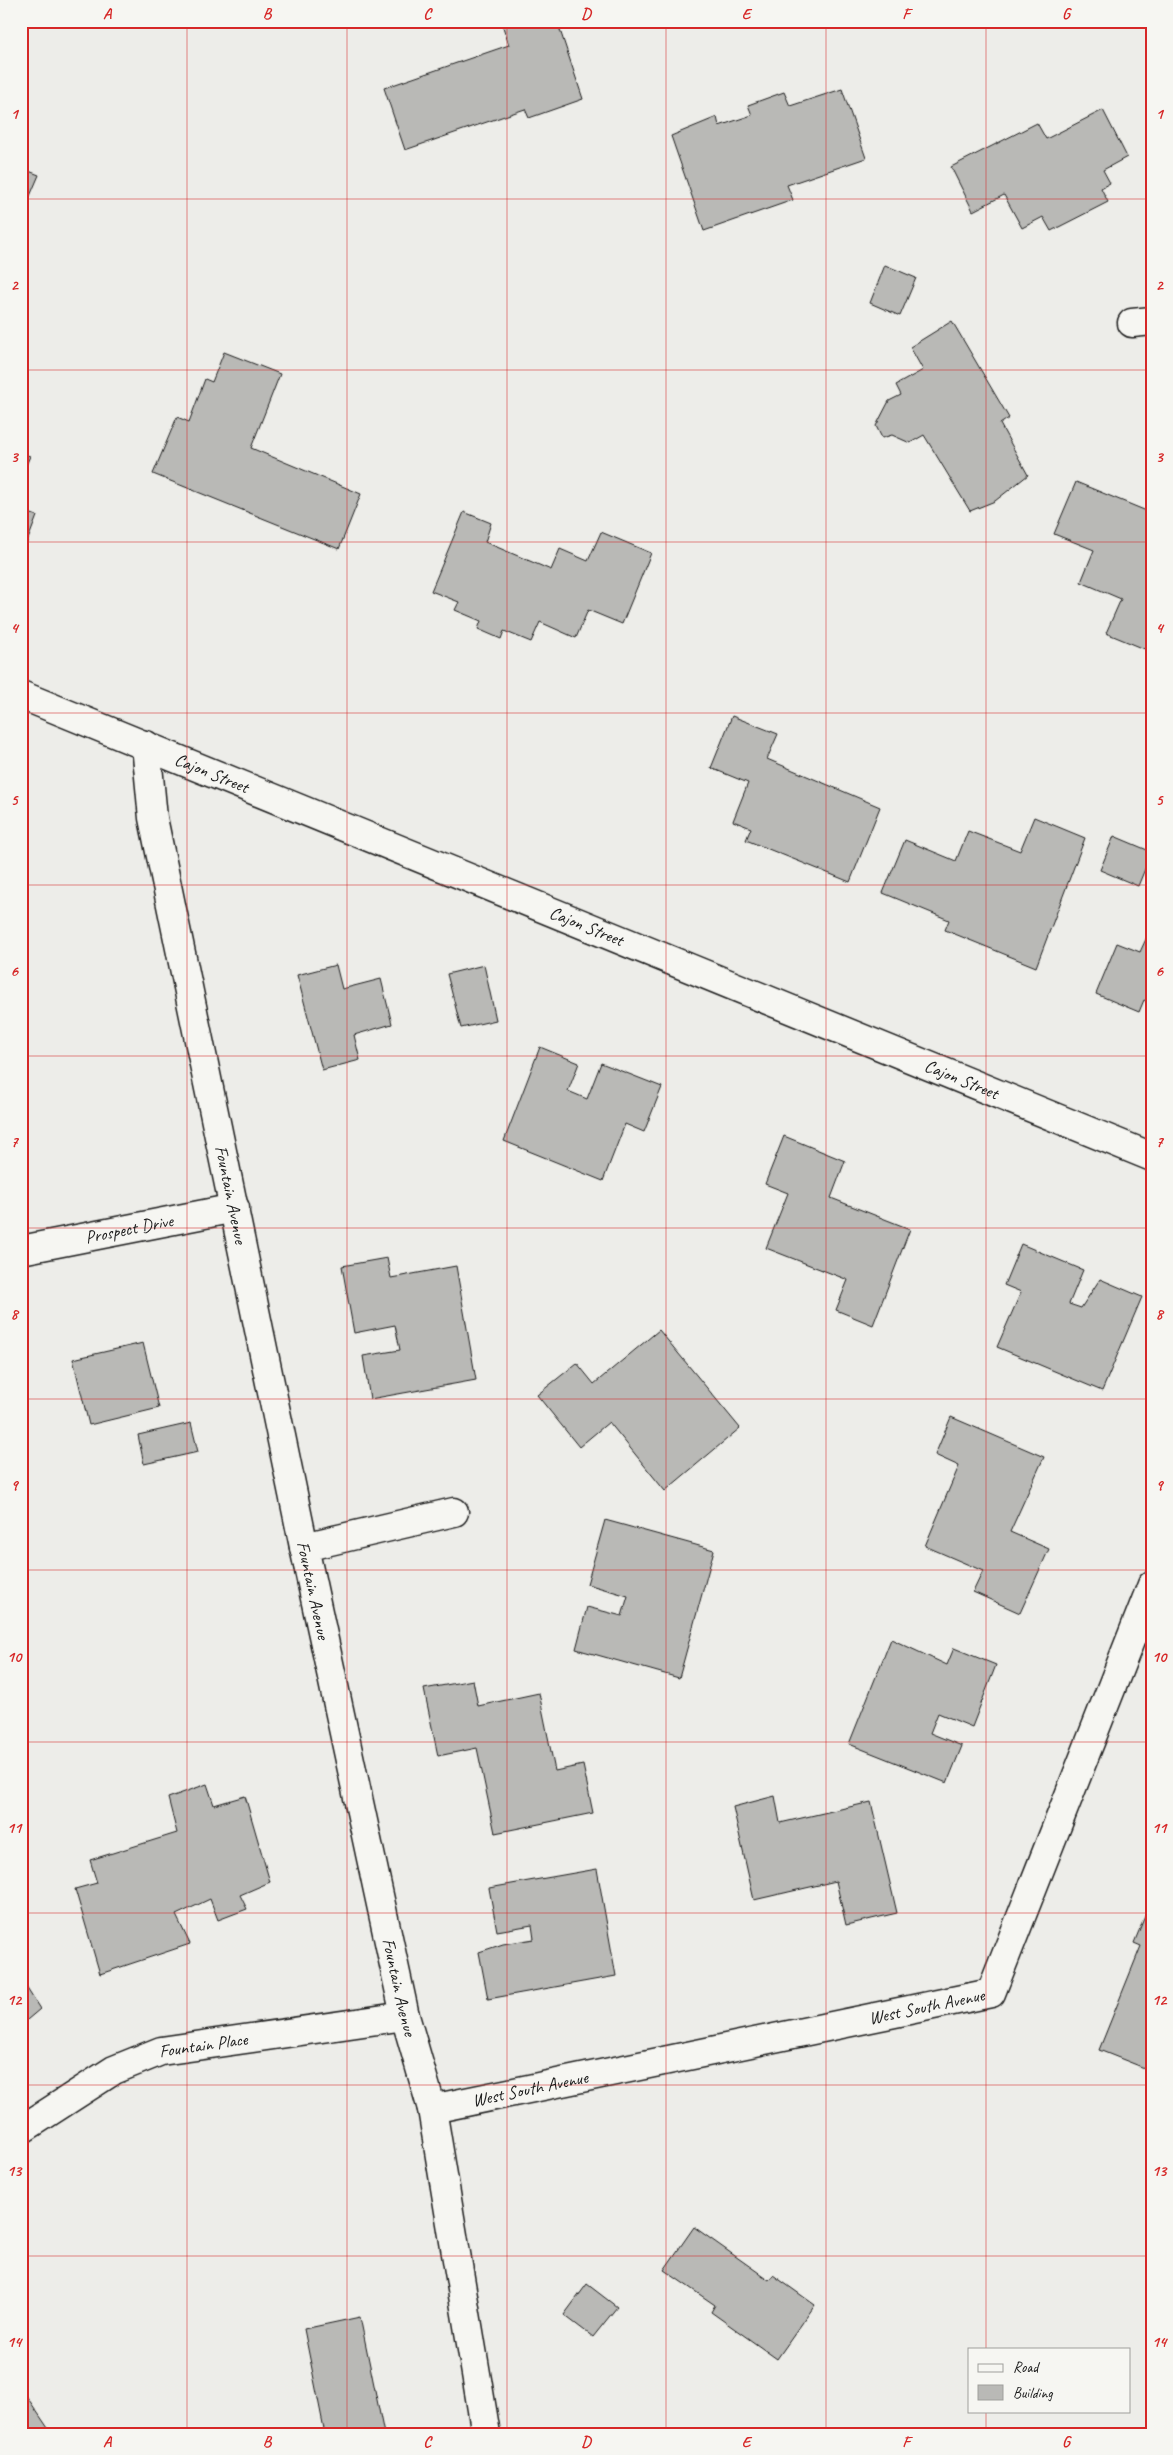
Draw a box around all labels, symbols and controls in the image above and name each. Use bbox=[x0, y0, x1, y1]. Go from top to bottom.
text: A bbox=[103, 4, 113, 24]
text: B bbox=[263, 4, 273, 24]
text: C bbox=[423, 4, 433, 24]
text: D bbox=[581, 4, 592, 24]
text: E bbox=[742, 4, 753, 24]
text: F bbox=[902, 4, 913, 24]
text: G bbox=[1062, 4, 1072, 24]
text: 1 bbox=[10, 104, 19, 124]
text: 1 bbox=[1155, 104, 1164, 124]
text: 2 bbox=[10, 275, 19, 295]
text: 2 bbox=[1155, 275, 1164, 295]
text: 3 bbox=[10, 447, 19, 467]
text: 3 bbox=[1155, 447, 1164, 467]
text: 4 bbox=[10, 618, 19, 638]
text: 4 bbox=[1155, 618, 1164, 638]
street label: Cajon Street bbox=[172, 748, 254, 799]
text: 5 bbox=[11, 790, 20, 810]
text: 5 bbox=[1156, 790, 1165, 810]
street label: Cajon Street bbox=[546, 901, 629, 952]
text: 6 bbox=[10, 961, 19, 981]
text: 6 bbox=[1155, 961, 1164, 981]
street label: Cajon Street bbox=[921, 1054, 1004, 1105]
text: 7 bbox=[10, 1132, 19, 1152]
text: 7 bbox=[1155, 1132, 1164, 1152]
street label: Fountain Avenue bbox=[210, 1144, 252, 1247]
street label: Prospect Drive bbox=[83, 1209, 176, 1248]
text: 8 bbox=[10, 1304, 19, 1324]
text: 8 bbox=[1155, 1304, 1164, 1324]
text: 9 bbox=[10, 1475, 19, 1495]
text: 9 bbox=[1155, 1475, 1164, 1495]
street label: Fountain Avenue bbox=[292, 1539, 335, 1642]
text: 10 bbox=[7, 1647, 23, 1667]
text: 10 bbox=[1152, 1647, 1168, 1667]
text: 11 bbox=[7, 1818, 23, 1838]
text: 11 bbox=[1152, 1818, 1168, 1838]
street label: Fountain Avenue bbox=[378, 1936, 422, 2040]
street label: West South Avenue bbox=[867, 1983, 987, 2029]
text: 12 bbox=[7, 1990, 23, 2010]
text: 12 bbox=[1152, 1990, 1168, 2010]
street label: Fountain Place bbox=[158, 2028, 250, 2062]
street label: West South Avenue bbox=[470, 2066, 591, 2111]
text: 13 bbox=[7, 2161, 23, 2181]
text: 13 bbox=[1152, 2161, 1168, 2181]
text: 14 bbox=[7, 2332, 23, 2352]
text: 14 bbox=[1152, 2332, 1168, 2352]
legend bbox=[968, 2348, 1130, 2412]
text: Road bbox=[1013, 2358, 1040, 2377]
text: Building bbox=[1013, 2384, 1053, 2403]
text: A bbox=[103, 2432, 113, 2452]
text: B bbox=[263, 2432, 273, 2452]
text: C bbox=[423, 2432, 433, 2452]
text: D bbox=[581, 2432, 592, 2452]
text: E bbox=[742, 2432, 753, 2452]
text: F bbox=[902, 2432, 913, 2452]
text: G bbox=[1062, 2432, 1072, 2452]

